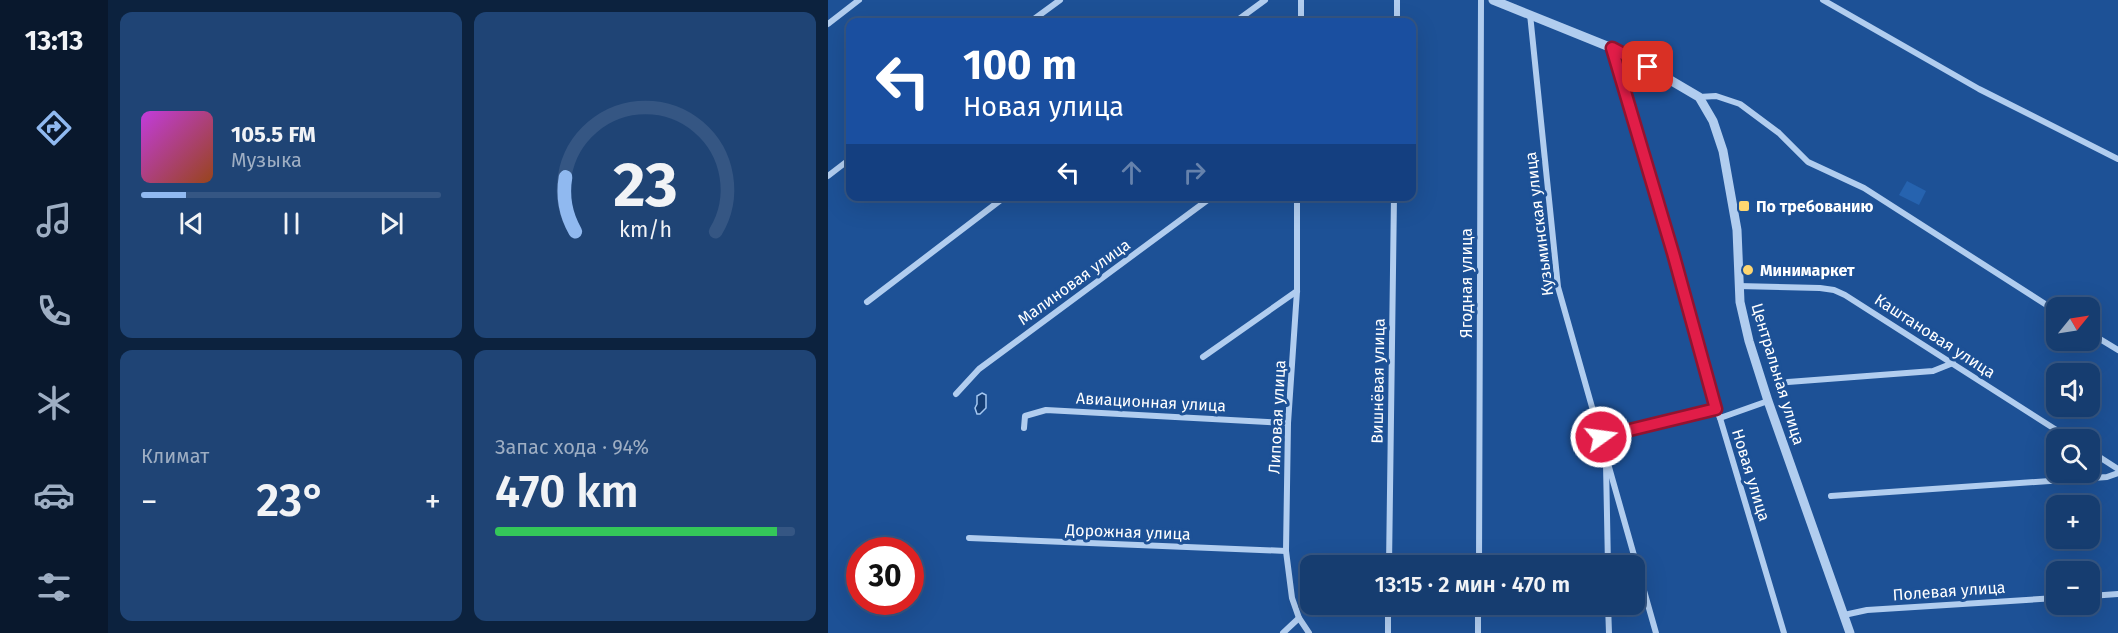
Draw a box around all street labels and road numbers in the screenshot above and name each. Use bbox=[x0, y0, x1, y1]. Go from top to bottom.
street label: Кузьминская улица bbox=[1521, 151, 1557, 297]
street label: Ягодная улица bbox=[1457, 228, 1476, 338]
street label: Малиновая улица bbox=[1014, 235, 1134, 329]
street label: Каштановая улица bbox=[1871, 290, 1999, 382]
street label: Центральная улица bbox=[1747, 301, 1809, 447]
street label: Вишнёвая улица bbox=[1367, 318, 1389, 444]
street label: Липовая улица bbox=[1265, 360, 1289, 474]
street label: Авиационная улица bbox=[1076, 389, 1226, 415]
street label: Новая улица bbox=[1728, 427, 1774, 523]
street label: Дорожная улица bbox=[1064, 520, 1191, 544]
street label: Полевая улица bbox=[1892, 578, 2006, 604]

